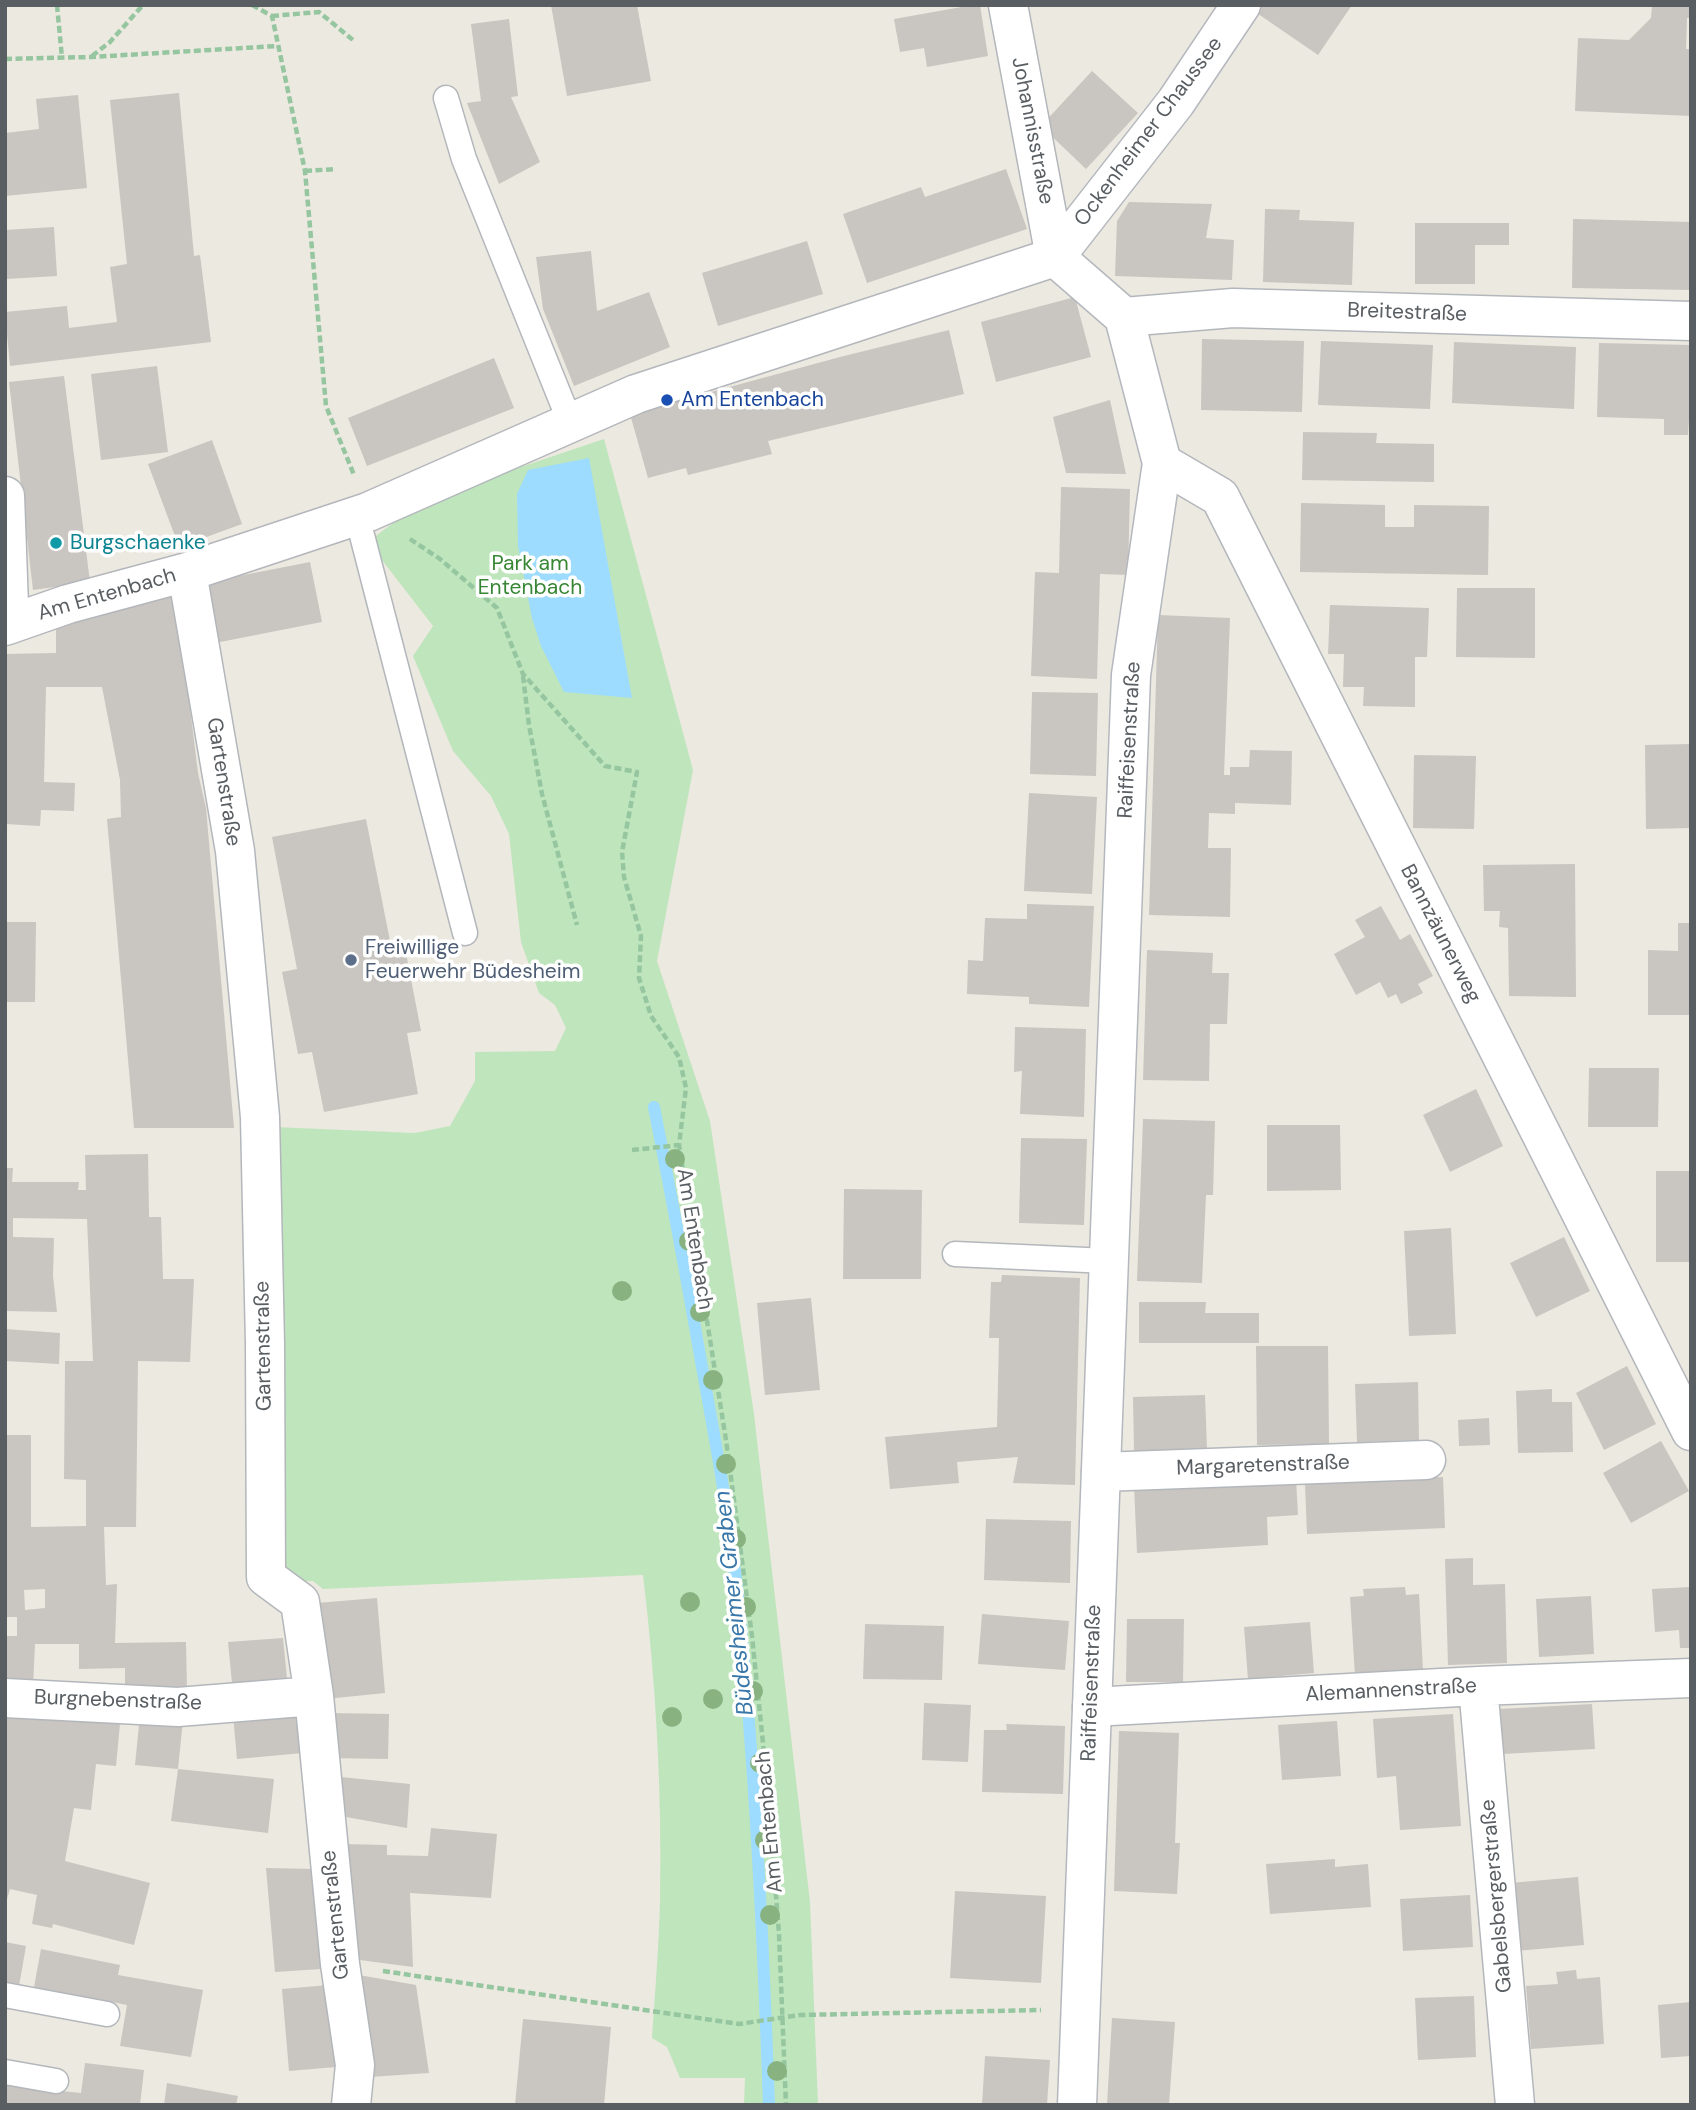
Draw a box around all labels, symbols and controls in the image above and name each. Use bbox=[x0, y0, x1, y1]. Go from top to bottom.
street label: Ockenheimer Chaussee bbox=[1070, 32, 1228, 232]
street label: Johannisstraße bbox=[1005, 55, 1059, 207]
street label: Breitestraße bbox=[1347, 298, 1467, 328]
place label: Am Entenbach bbox=[681, 387, 824, 413]
marker: Am Entenbach bbox=[659, 392, 675, 408]
place label: Burgschaenke bbox=[70, 530, 206, 556]
marker: Burgschaenke bbox=[48, 535, 64, 551]
park label: Park am Entenbach bbox=[478, 551, 582, 601]
street label: Am Entenbach bbox=[35, 563, 179, 627]
street label: Raiffeisenstraße bbox=[1113, 661, 1147, 819]
street label: Gartenstraße bbox=[200, 716, 246, 848]
street label: Bannzäunerweg bbox=[1394, 860, 1486, 1008]
place label: Freiwillige Feuerwehr Büdesheim bbox=[365, 935, 581, 985]
marker: Freiwillige Feuerwehr Büdesheim bbox=[343, 952, 359, 968]
street label: Am Entenbach bbox=[670, 1167, 718, 1311]
street label: Gartenstraße bbox=[250, 1281, 278, 1411]
street label: Margaretenstraße bbox=[1176, 1450, 1350, 1482]
water label: Büdesheimer Graben bbox=[709, 1489, 761, 1717]
street label: Raiffeisenstraße bbox=[1077, 1604, 1107, 1762]
street label: Alemannenstraße bbox=[1305, 1674, 1477, 1708]
street label: Burgnebenstraße bbox=[34, 1685, 202, 1717]
street label: Am Entenbach bbox=[751, 1750, 789, 1894]
street label: Gabelsbergerstraße bbox=[1476, 1798, 1518, 1994]
street label: Gartenstraße bbox=[317, 1849, 355, 1981]

